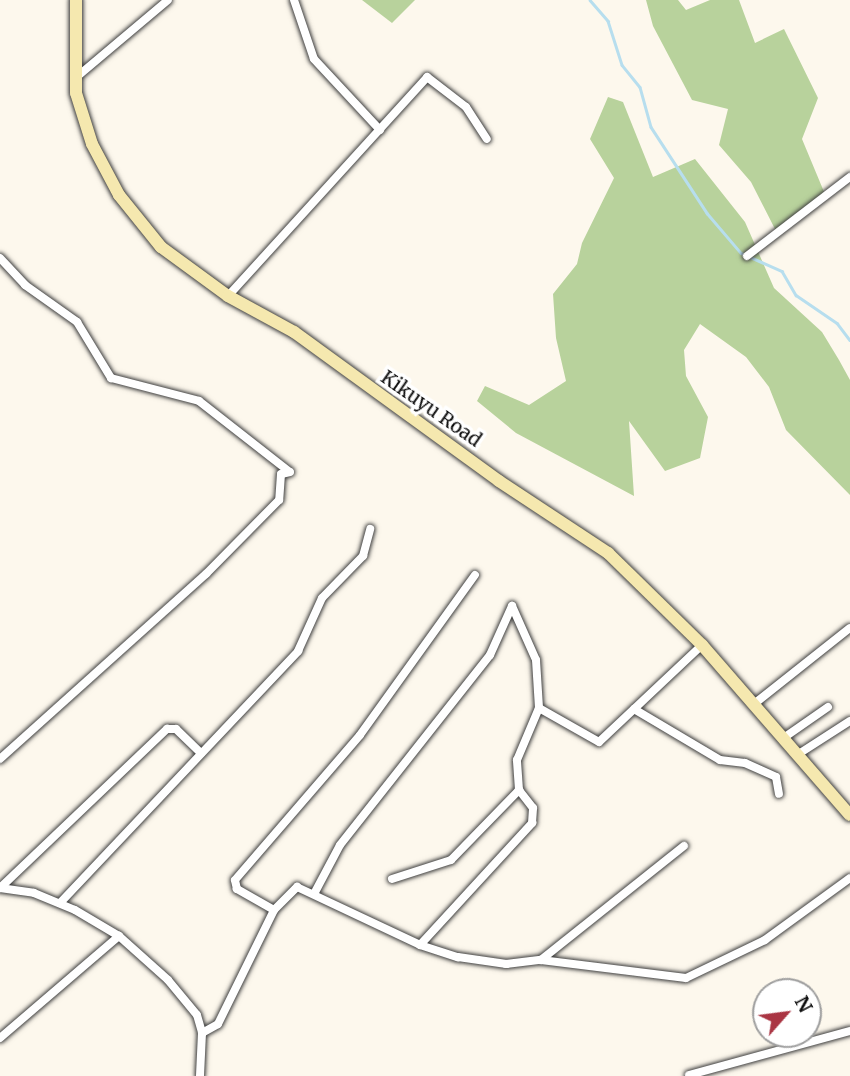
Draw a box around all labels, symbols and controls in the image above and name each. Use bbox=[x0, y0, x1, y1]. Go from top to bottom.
street label: Kikuyu Road bbox=[376, 366, 486, 452]
north arrow bbox=[752, 978, 822, 1048]
text: N bbox=[790, 992, 818, 1016]

